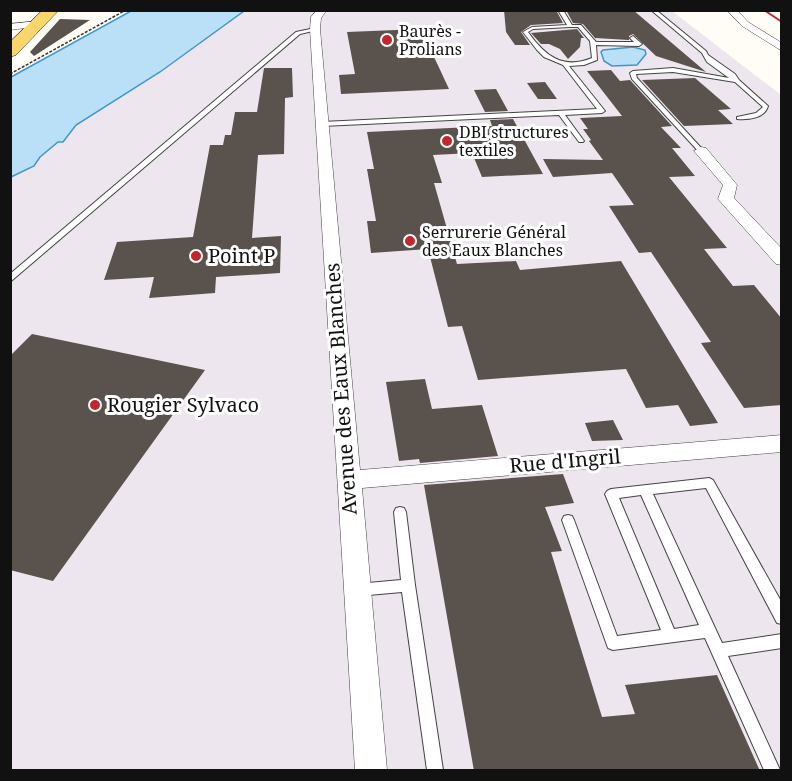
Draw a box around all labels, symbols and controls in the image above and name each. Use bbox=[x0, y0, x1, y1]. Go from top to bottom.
place label: Baurès - Prolians bbox=[399, 20, 462, 60]
marker: Baurès - Prolians bbox=[380, 33, 394, 47]
place label: DBI structures textiles bbox=[459, 121, 569, 161]
marker: DBI structures textiles bbox=[440, 134, 454, 148]
place label: Serrurerie Général des Eaux Blanches bbox=[422, 221, 566, 261]
marker: Serrurerie Général des Eaux Blanches bbox=[403, 234, 417, 248]
place label: Point P bbox=[208, 242, 275, 269]
marker: Point P bbox=[189, 249, 203, 263]
street label: Avenue des Eaux Blanches bbox=[318, 262, 363, 516]
place label: Rougier Sylvaco bbox=[107, 391, 259, 418]
marker: Rougier Sylvaco bbox=[88, 398, 102, 412]
street label: Rue d'Ingril bbox=[508, 442, 622, 479]

